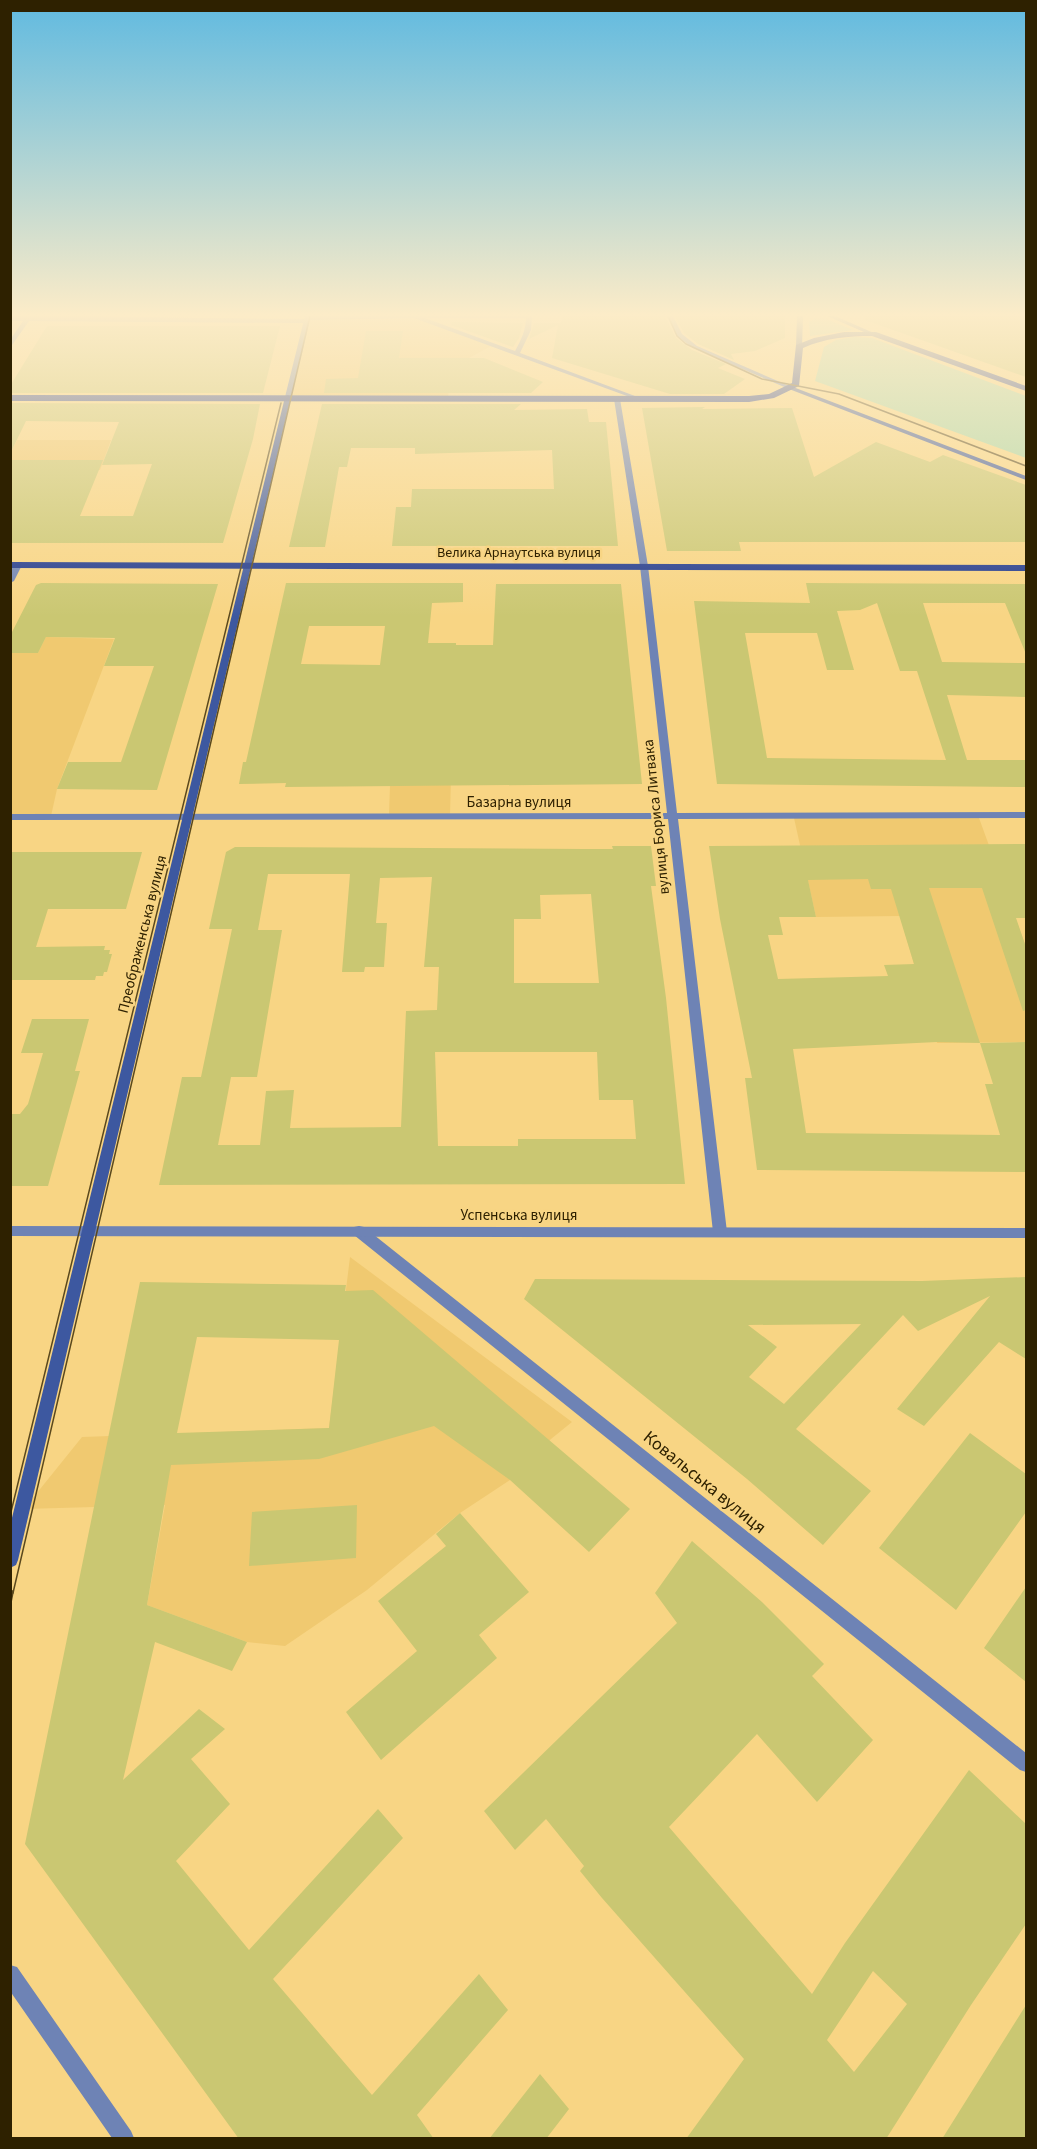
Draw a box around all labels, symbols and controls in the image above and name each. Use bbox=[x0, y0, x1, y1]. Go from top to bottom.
street label: Велика Арнаутська вулиця bbox=[437, 543, 601, 563]
street label: вулиця Бориса Литвака bbox=[638, 738, 675, 895]
street label: Базарна вулиця bbox=[467, 792, 571, 813]
street label: Преображенська вулиця bbox=[113, 853, 172, 1015]
street label: Успенська вулиця bbox=[460, 1205, 578, 1226]
street label: Ковальська вулиця bbox=[638, 1425, 771, 1540]

